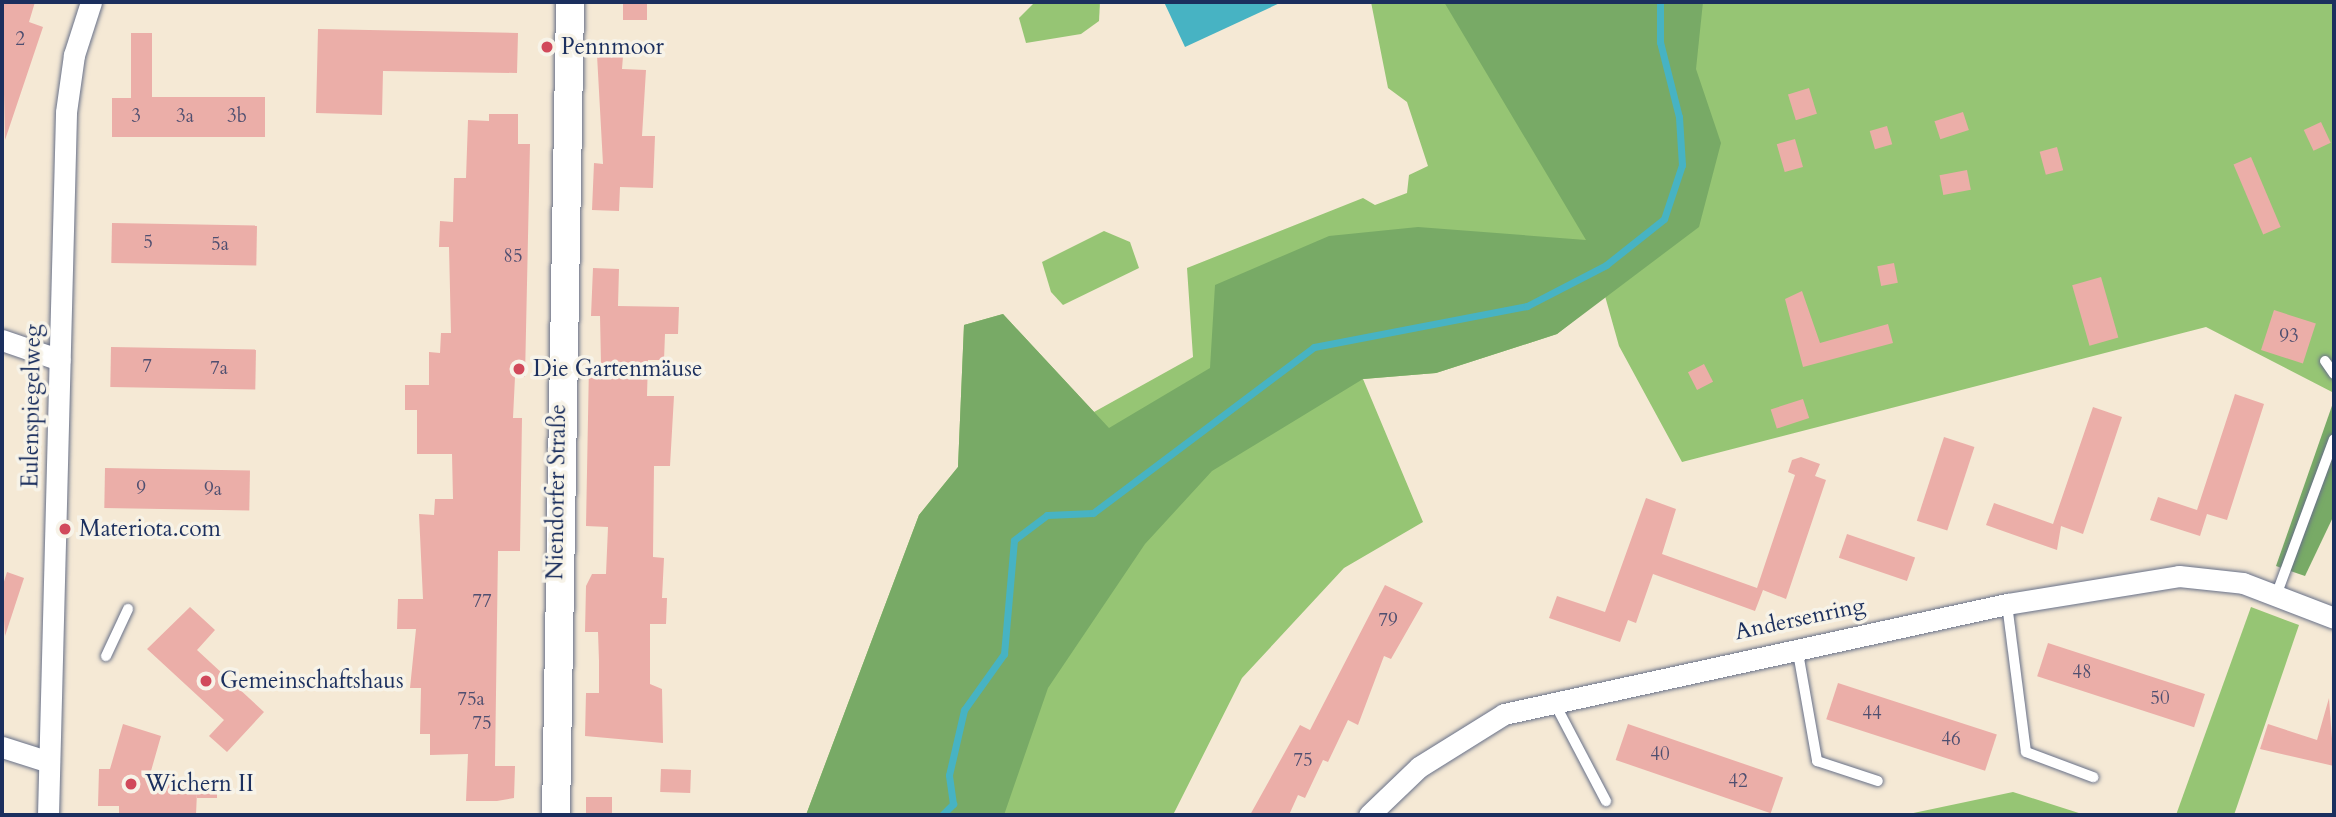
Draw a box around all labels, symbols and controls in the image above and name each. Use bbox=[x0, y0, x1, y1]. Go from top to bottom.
house number: 2 bbox=[15, 29, 25, 51]
place label: Pennmoor bbox=[561, 33, 664, 61]
marker: Pennmoor bbox=[539, 39, 555, 55]
house number: 3 bbox=[131, 106, 141, 128]
house number: 3a bbox=[176, 106, 194, 128]
house number: 3b bbox=[227, 106, 247, 128]
house number: 5 bbox=[143, 232, 153, 254]
house number: 5a bbox=[211, 234, 229, 256]
house number: 85 bbox=[503, 246, 523, 268]
street label: Eulenspiegelweg bbox=[17, 324, 47, 488]
house number: 93 bbox=[2279, 326, 2299, 348]
place label: Die Gartenmäuse bbox=[533, 355, 702, 383]
house number: 7 bbox=[142, 356, 152, 378]
house number: 7a bbox=[210, 358, 228, 380]
marker: Die Gartenmäuse bbox=[511, 361, 527, 377]
street label: Niendorfer Straße bbox=[542, 404, 572, 580]
house number: 9 bbox=[136, 478, 146, 500]
house number: 9a bbox=[204, 479, 222, 501]
place label: Materiota.com bbox=[79, 515, 221, 543]
marker: Materiota.com bbox=[57, 521, 73, 537]
house number: 77 bbox=[472, 591, 492, 613]
street label: Andersenring bbox=[1732, 592, 1868, 646]
house number: 79 bbox=[1378, 610, 1398, 632]
house number: 48 bbox=[2072, 662, 2092, 684]
place label: Gemeinschaftshaus bbox=[220, 667, 404, 695]
marker: Gemeinschaftshaus bbox=[198, 673, 214, 689]
house number: 50 bbox=[2150, 688, 2170, 710]
house number: 75a bbox=[457, 689, 485, 711]
house number: 44 bbox=[1862, 703, 1882, 725]
house number: 75 bbox=[472, 713, 492, 735]
house number: 46 bbox=[1941, 729, 1961, 751]
house number: 40 bbox=[1650, 744, 1670, 766]
house number: 75 bbox=[1293, 750, 1313, 772]
place label: Wichern II bbox=[145, 770, 254, 798]
house number: 42 bbox=[1728, 771, 1748, 793]
marker: Wichern II bbox=[123, 776, 139, 792]

